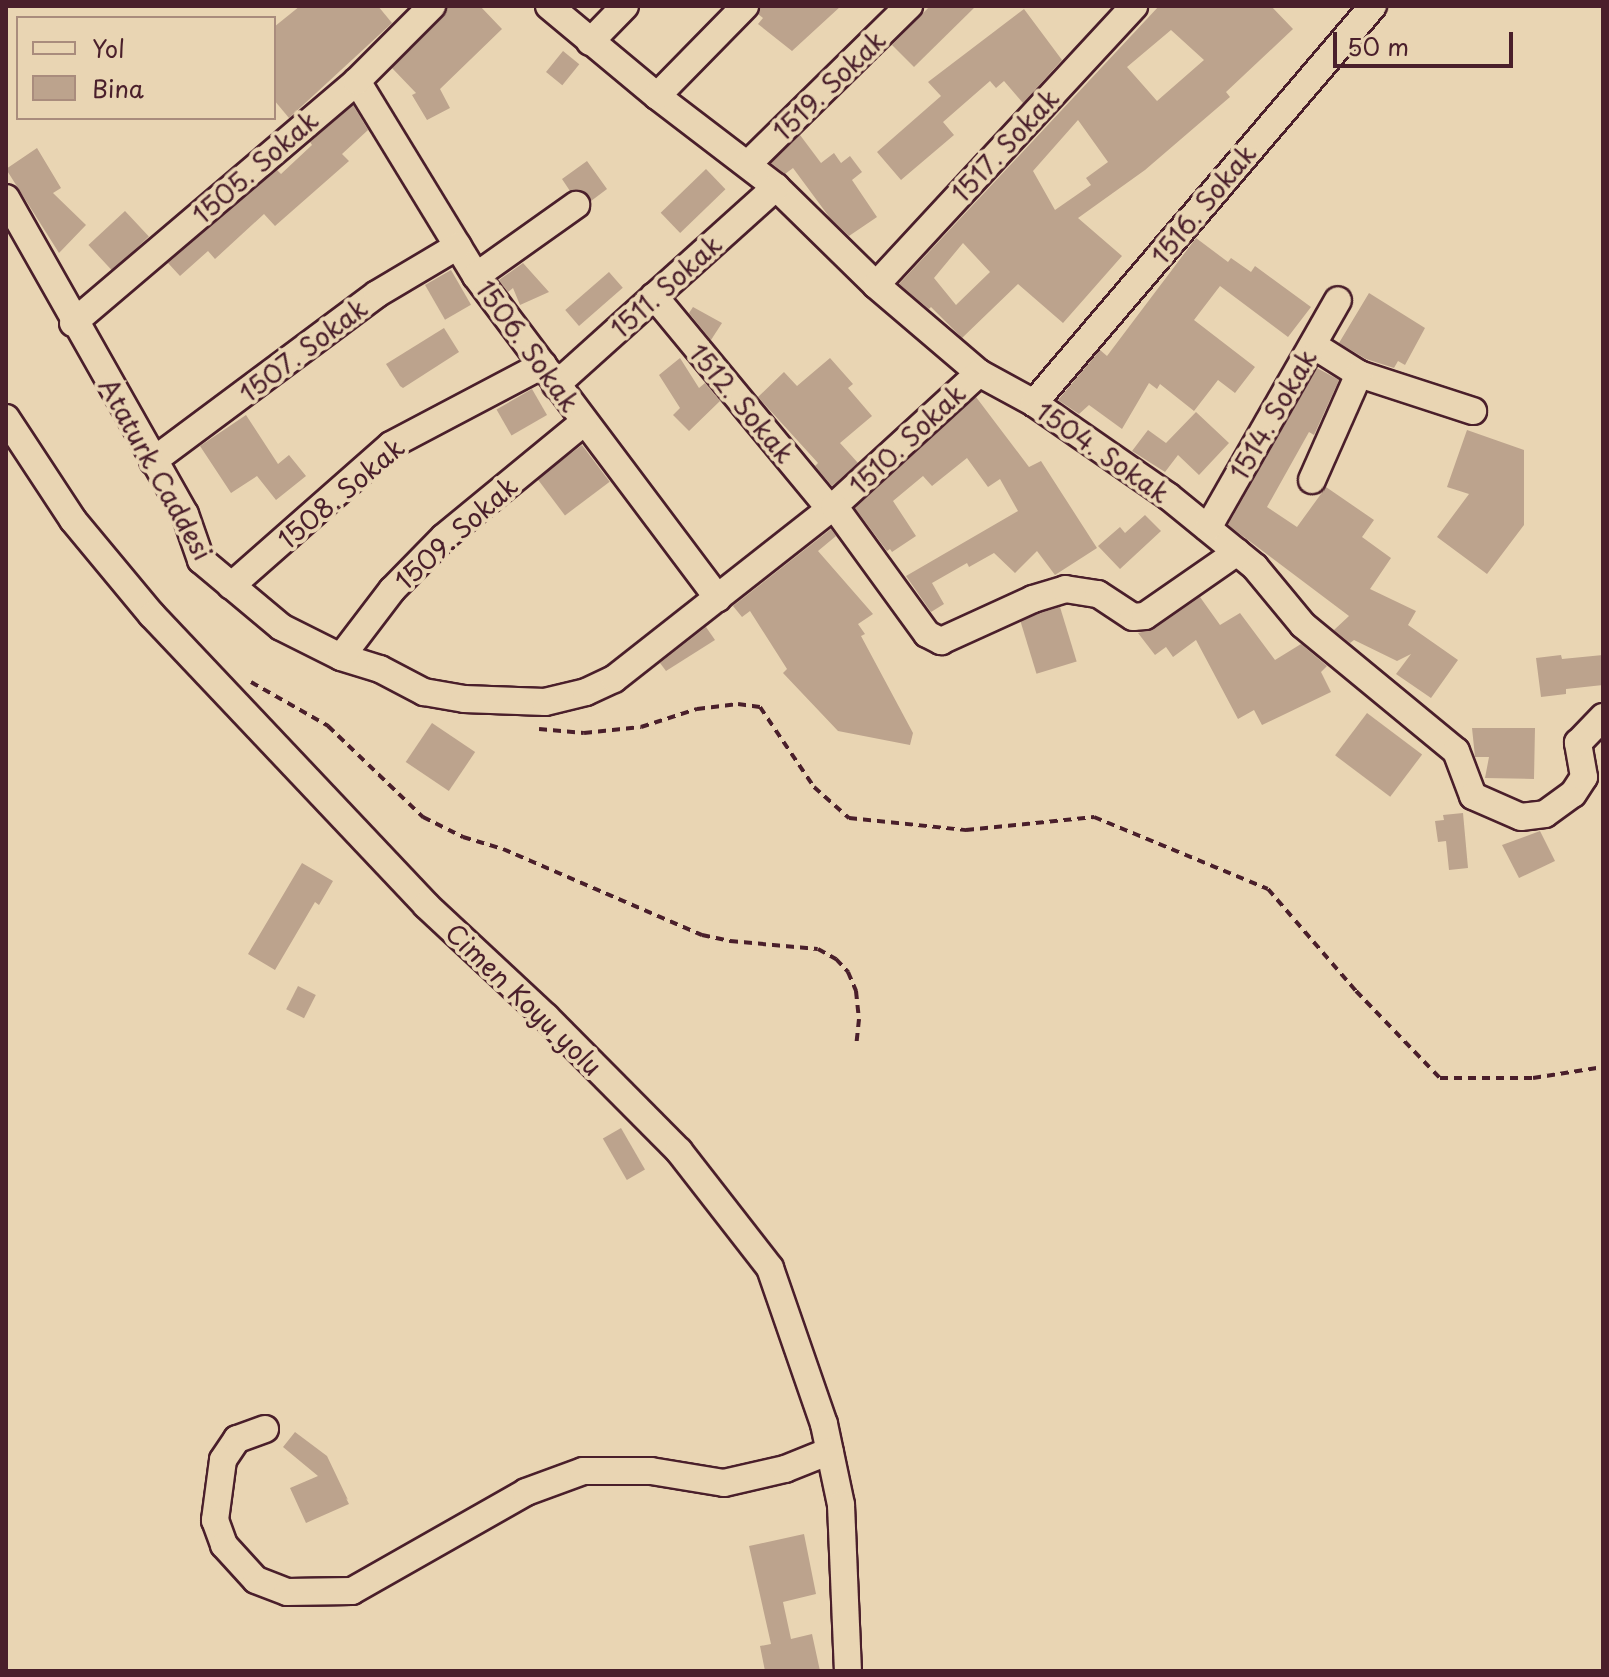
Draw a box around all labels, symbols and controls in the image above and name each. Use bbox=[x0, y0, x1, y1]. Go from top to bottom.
legend bbox=[16, 16, 276, 120]
scale bar bbox=[1337, 16, 1517, 66]
street label: 1519. Sokak bbox=[766, 23, 892, 147]
text: 50 m bbox=[1347, 28, 1409, 64]
text: Yol bbox=[92, 30, 125, 66]
text: Bina bbox=[92, 70, 144, 106]
street label: 1517. Sokak bbox=[944, 81, 1066, 209]
street label: 1505. Sokak bbox=[186, 104, 324, 230]
street label: 1516. Sokak bbox=[1143, 136, 1263, 272]
street label: 1511. Sokak bbox=[603, 227, 729, 345]
street label: 1506. Sokak bbox=[469, 273, 587, 419]
street label: 1507. Sokak bbox=[233, 292, 373, 408]
street label: 1512. Sokak bbox=[682, 335, 802, 471]
street label: 1514. Sokak bbox=[1222, 342, 1324, 486]
street label: Ataturk Caddesi bbox=[92, 371, 220, 567]
street label: 1510. Sokak bbox=[841, 376, 973, 502]
street label: 1504. Sokak bbox=[1030, 394, 1176, 510]
street label: 1508. Sokak bbox=[272, 431, 410, 555]
street label: 1509. Sokak bbox=[388, 470, 524, 596]
street label: Cimen Koyu yolu bbox=[438, 915, 610, 1083]

